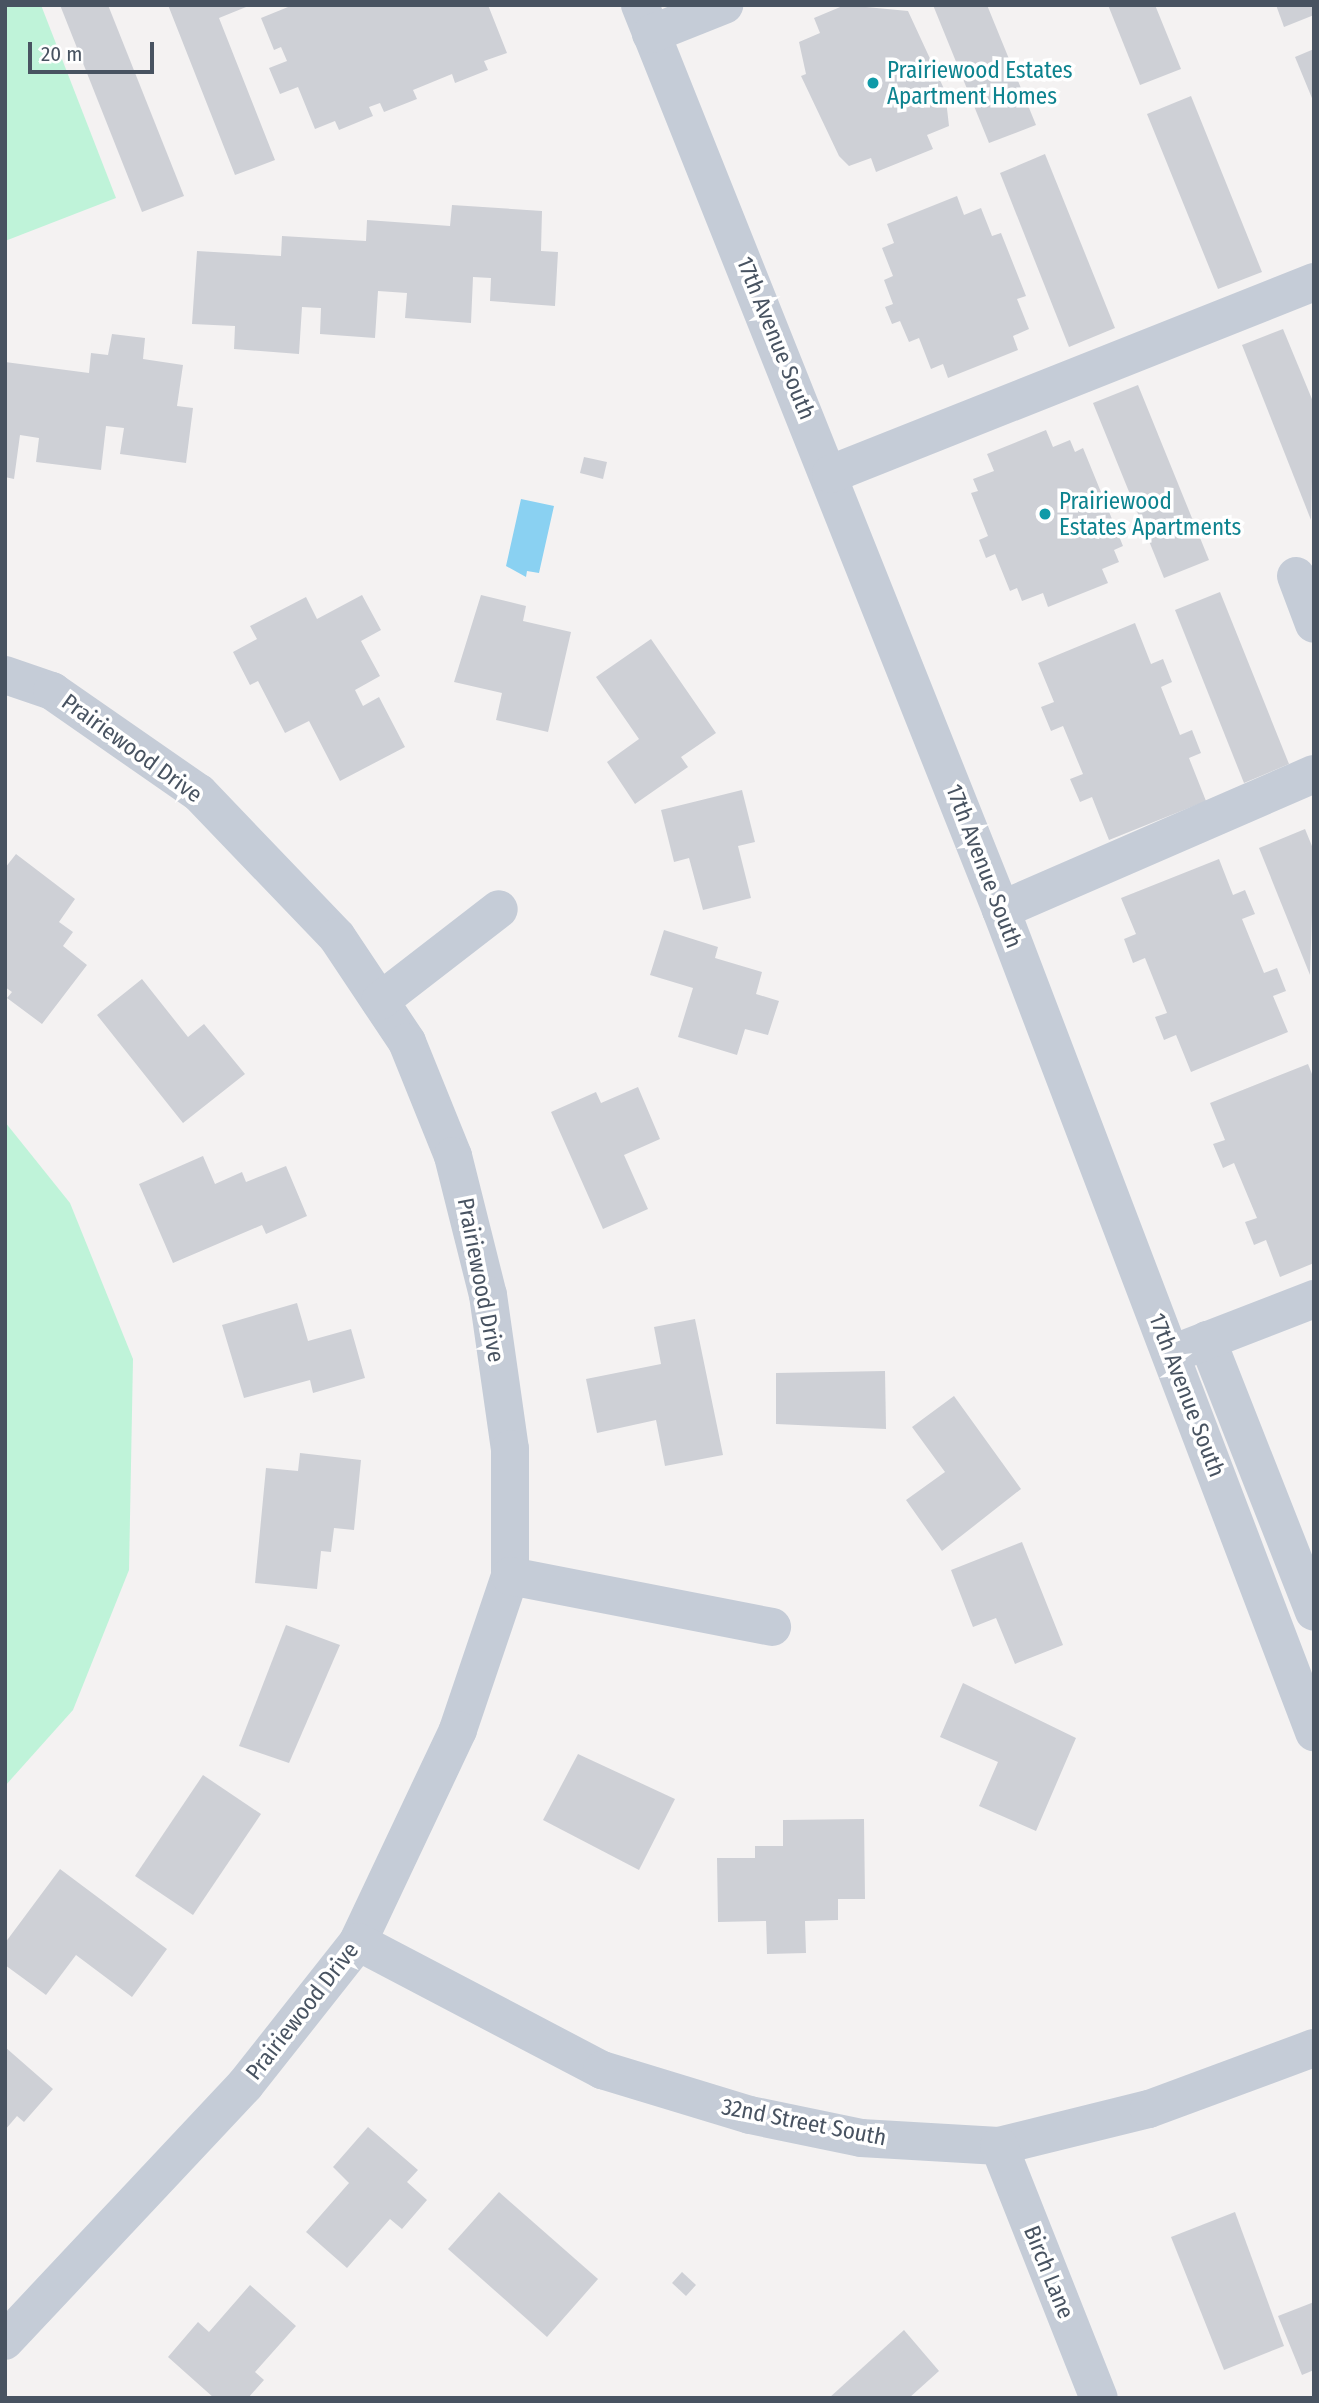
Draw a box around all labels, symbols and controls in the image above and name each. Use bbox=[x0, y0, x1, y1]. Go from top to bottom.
scale bar bbox=[32, 28, 158, 72]
text: 20 m bbox=[41, 41, 82, 67]
place label: Prairiewood Estates Apartment Homes bbox=[887, 56, 1073, 110]
marker: Prairiewood Estates Apartment Homes bbox=[865, 75, 881, 91]
street label: 17th Avenue South bbox=[731, 253, 821, 423]
place label: Prairiewood Estates Apartments bbox=[1059, 487, 1241, 541]
marker: Prairiewood Estates Apartments bbox=[1037, 506, 1053, 522]
street label: Prairiewood Drive bbox=[56, 688, 208, 808]
street label: 17th Avenue South bbox=[940, 780, 1028, 952]
street label: Prairiewood Drive bbox=[452, 1195, 510, 1365]
street label: 17th Avenue South bbox=[1143, 1309, 1231, 1481]
street label: Prairiewood Drive bbox=[240, 1937, 364, 2085]
street label: 32nd Street South bbox=[719, 2092, 889, 2152]
street label: Birch Lane bbox=[1018, 2221, 1080, 2323]

